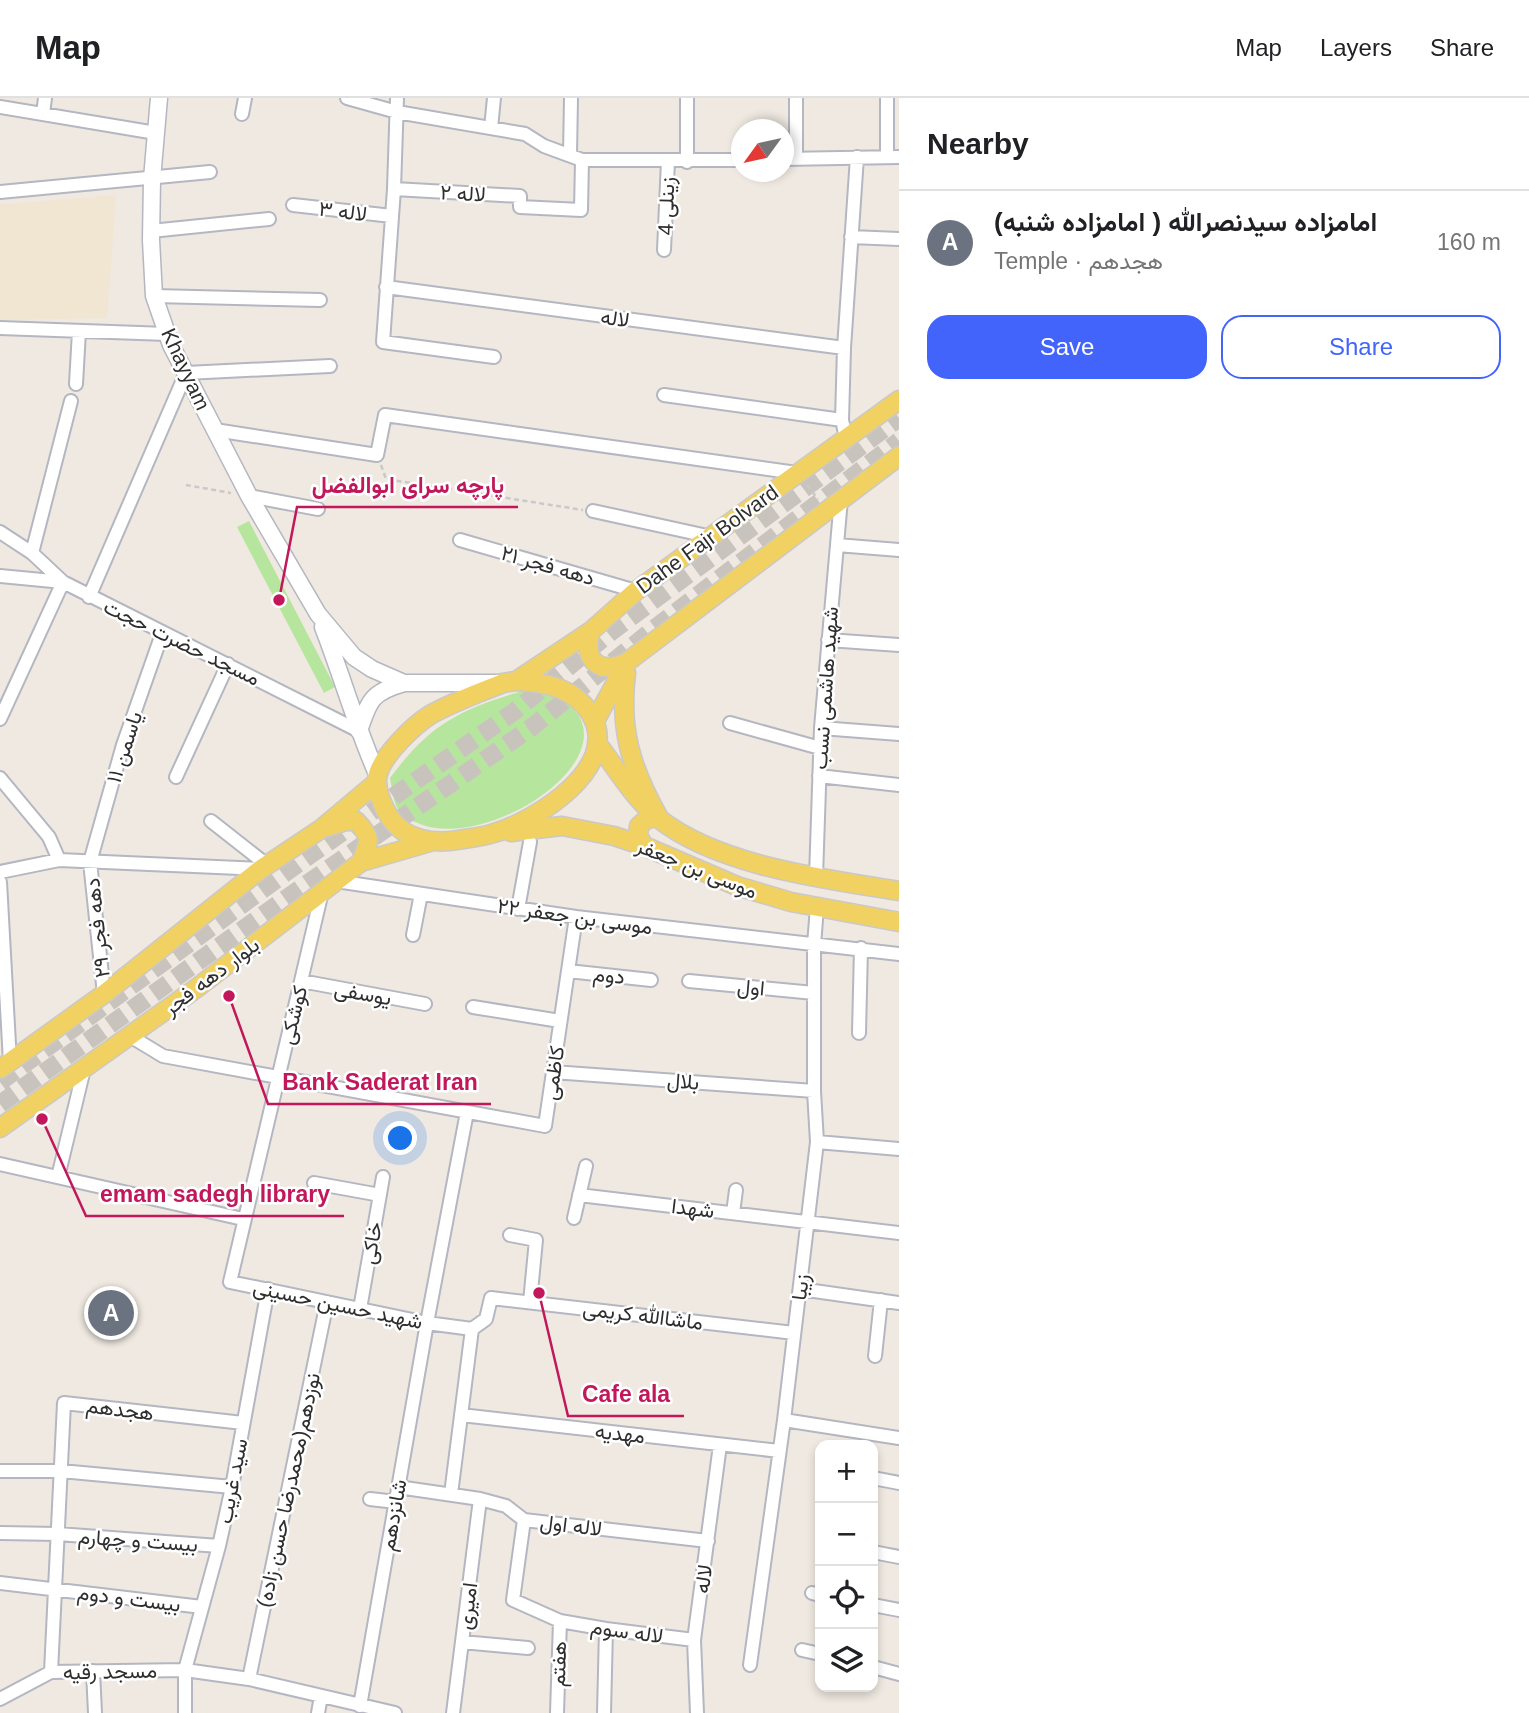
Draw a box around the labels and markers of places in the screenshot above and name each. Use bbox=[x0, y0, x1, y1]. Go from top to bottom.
callout: پارچه سرای ابوالفضل bbox=[297, 463, 518, 507]
callout: Bank Saderat Iran bbox=[268, 1060, 491, 1104]
callout: emam sadegh library bbox=[86, 1172, 344, 1216]
pin: A bbox=[88, 1287, 134, 1339]
callout: Cafe ala bbox=[568, 1372, 684, 1416]

